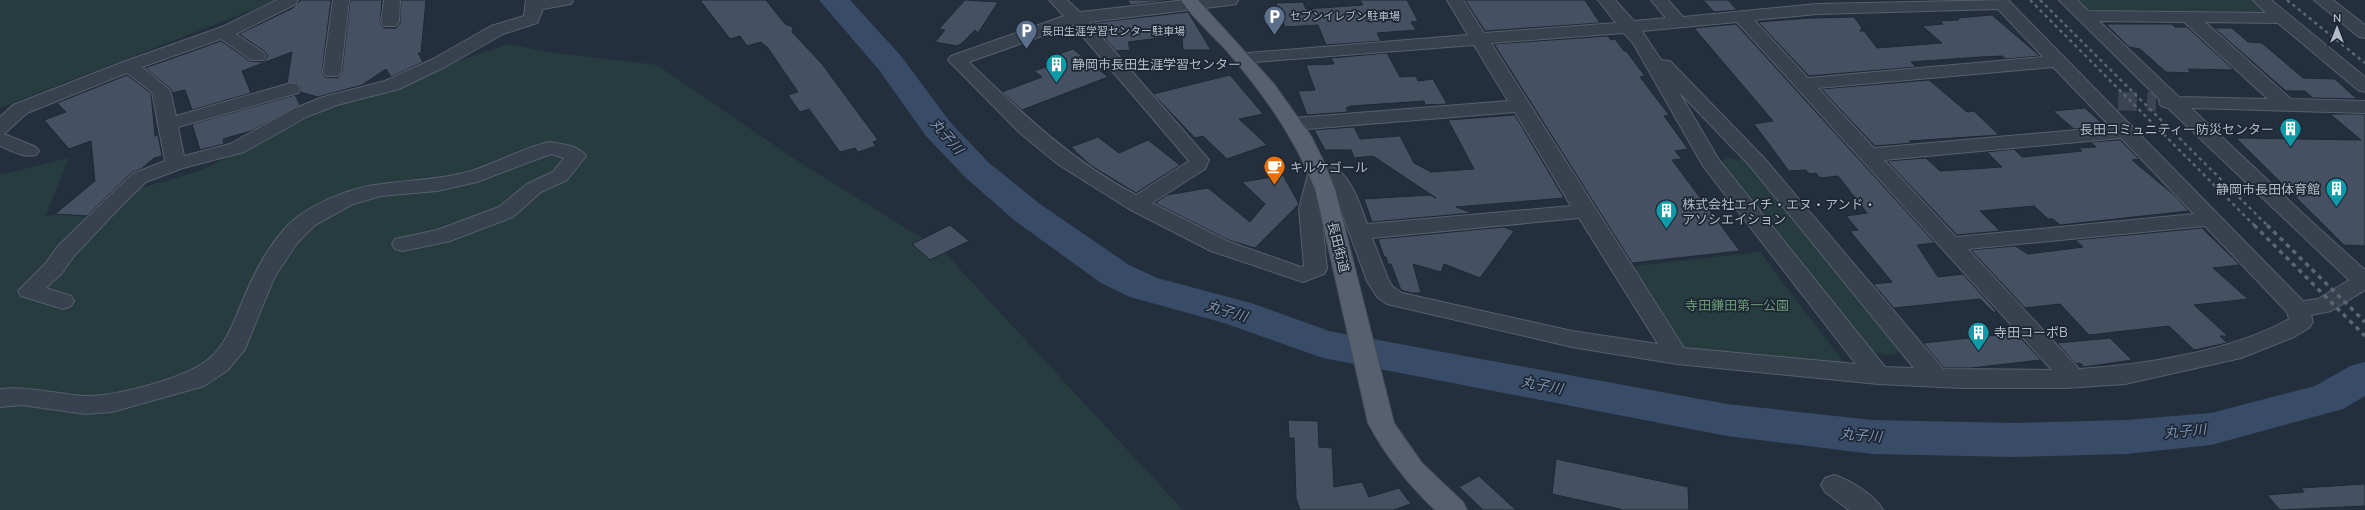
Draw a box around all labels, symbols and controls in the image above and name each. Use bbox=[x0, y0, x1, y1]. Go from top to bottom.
parking icon: セブンイレブン駐車場 bbox=[1262, 3, 1288, 36]
north arrow bbox=[2317, 8, 2357, 48]
place label: セブンイレブン駐車場 bbox=[1290, 9, 1400, 24]
text: N bbox=[2333, 11, 2341, 26]
parking icon: 長田生涯学習センター駐車場 bbox=[1014, 18, 1040, 51]
place label: 長田生涯学習センター駐車場 bbox=[1042, 24, 1185, 39]
building icon: 静岡市長田生涯学習センター bbox=[1043, 51, 1069, 84]
place label: 静岡市長田生涯学習センター bbox=[1072, 56, 1241, 74]
water label: 丸子川 bbox=[926, 114, 969, 160]
building icon: 長田コミュニティー防災センター bbox=[2277, 116, 2303, 149]
place label: 長田コミュニティー防災センター bbox=[2080, 121, 2274, 139]
cafe icon: キルケゴール bbox=[1261, 154, 1287, 187]
place label: キルケゴール bbox=[1290, 159, 1368, 177]
building icon: 静岡市長田体育館 bbox=[2323, 176, 2349, 209]
place label: 静岡市長田体育館 bbox=[2216, 181, 2320, 199]
place label: 株式会社エイチ・エヌ・アンド・ アソシエイション bbox=[1682, 196, 1876, 229]
building icon: 株式会社エイチ・エヌ・アンド・ アソシエイション bbox=[1653, 198, 1679, 231]
street label: 長田街道 bbox=[1323, 220, 1353, 275]
water label: 丸子川 bbox=[1204, 296, 1252, 327]
park label: 寺田鎌田第一公園 bbox=[1685, 297, 1789, 315]
building icon: 寺田コーポB bbox=[1966, 319, 1992, 352]
place label: 寺田コーポB bbox=[1994, 324, 2068, 342]
water label: 丸子川 bbox=[1519, 372, 1566, 399]
water label: 丸子川 bbox=[2163, 420, 2209, 443]
water label: 丸子川 bbox=[1839, 424, 1885, 447]

